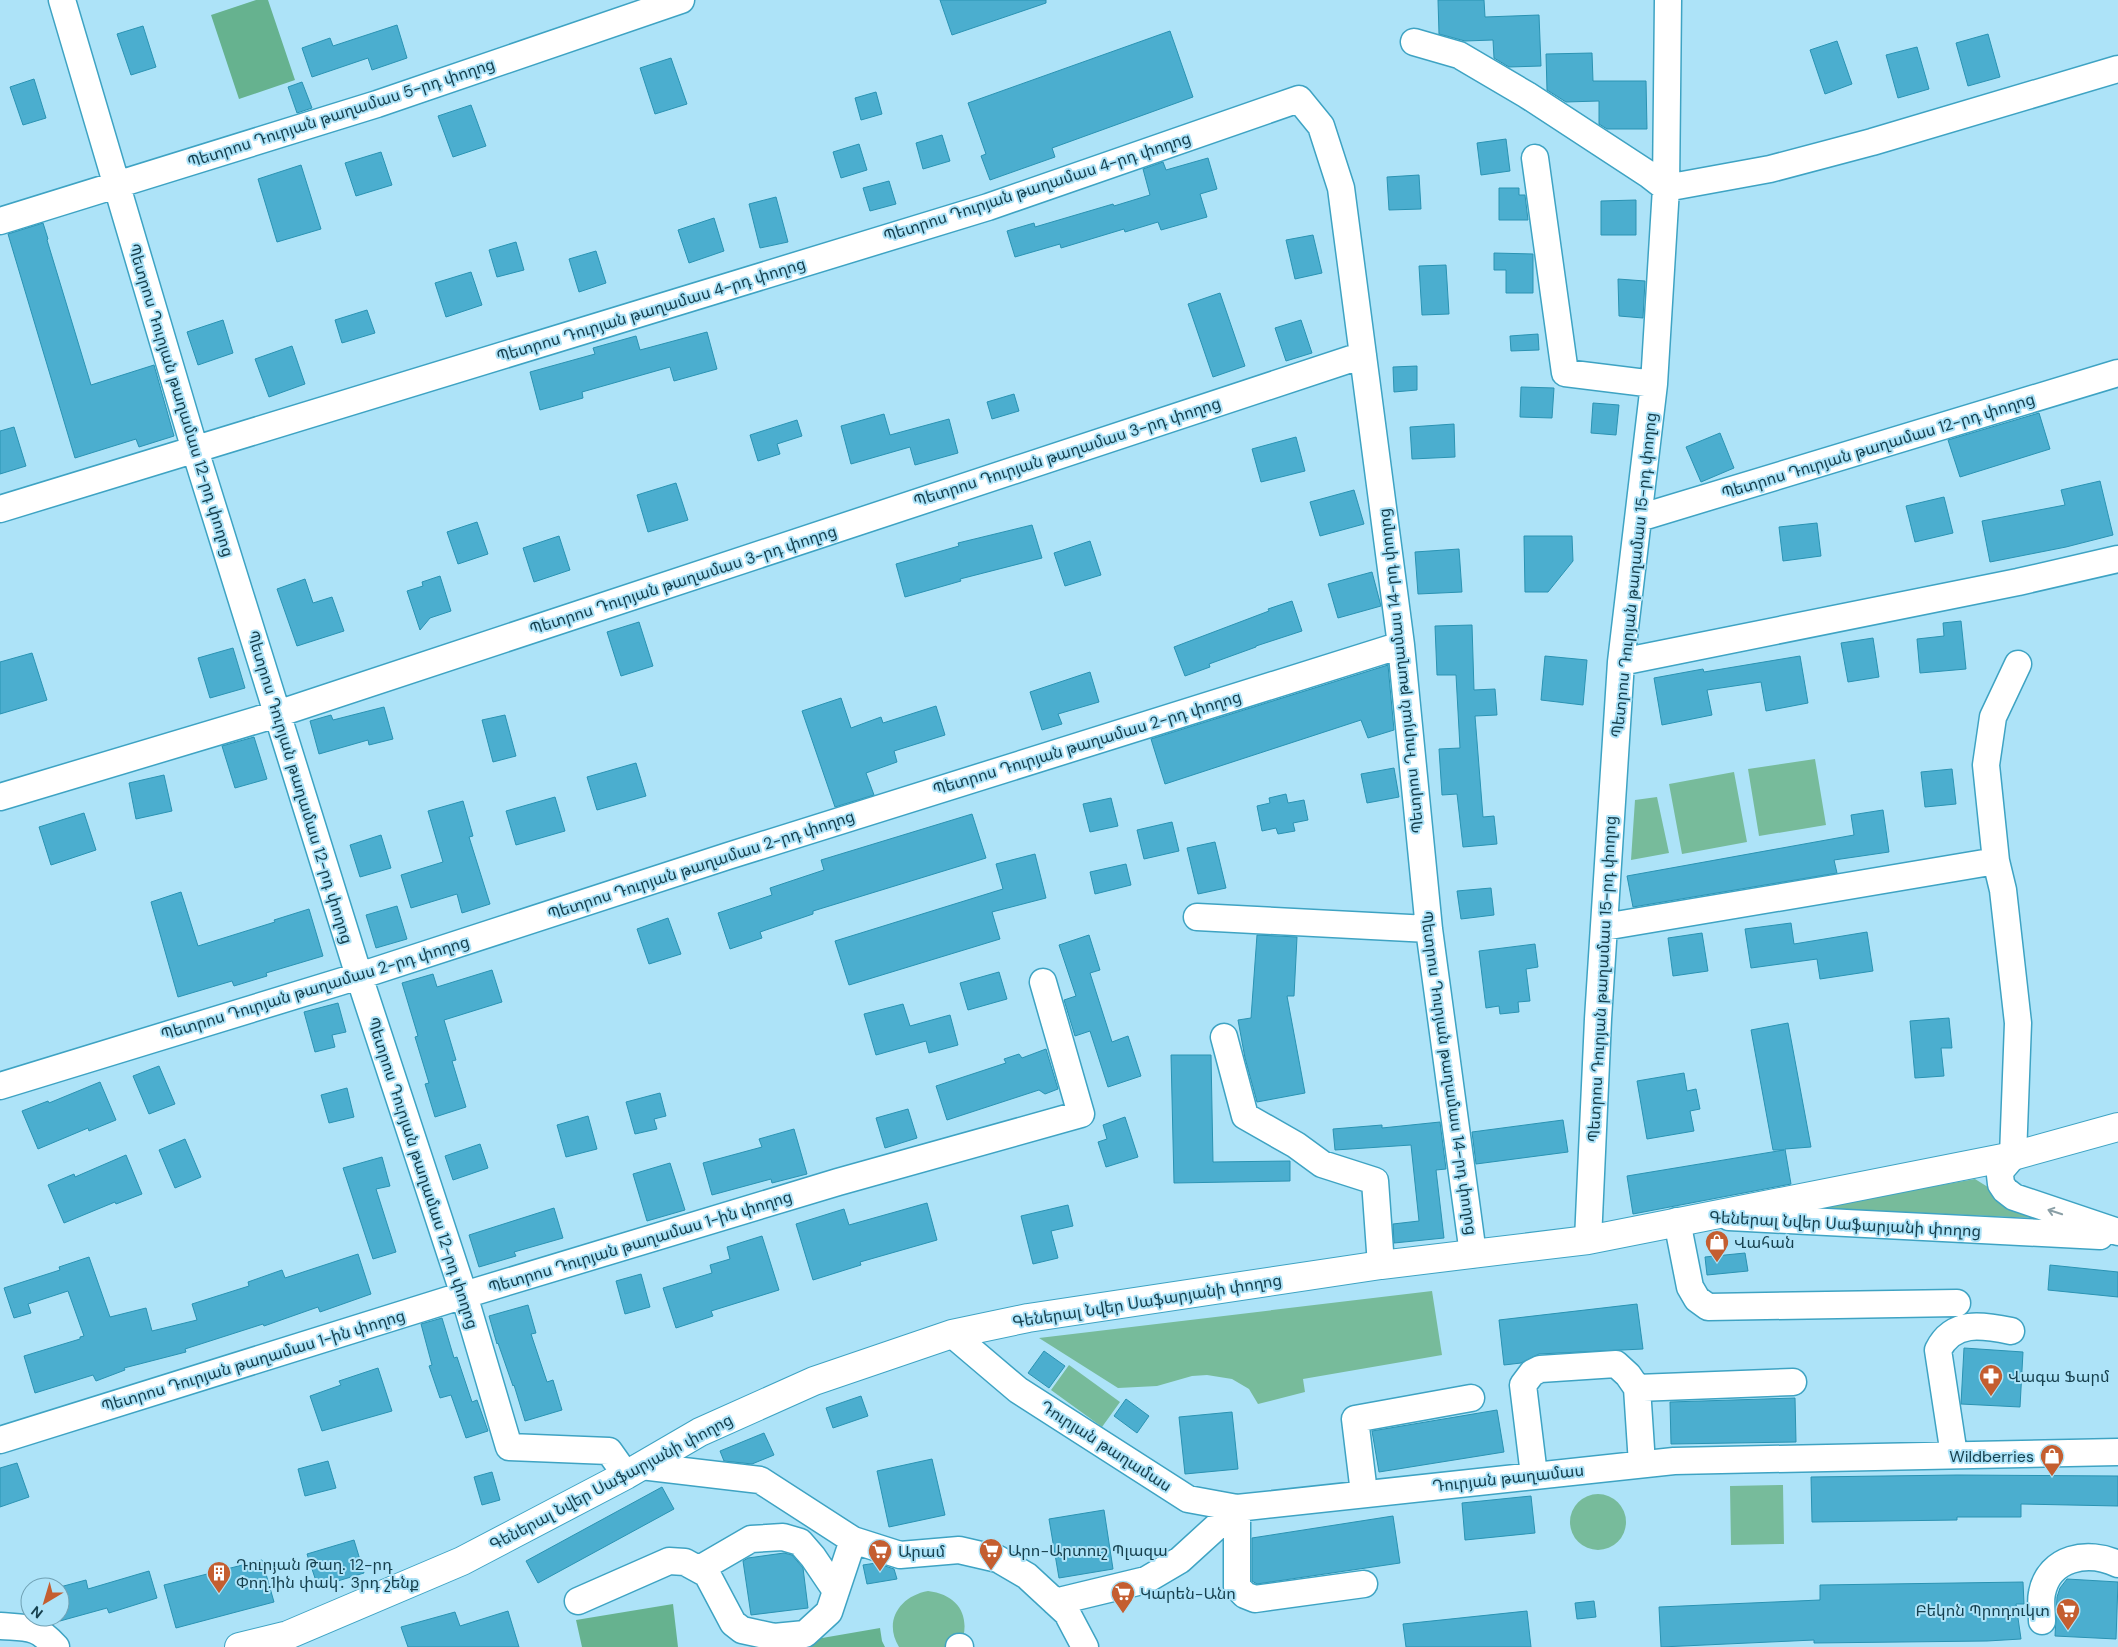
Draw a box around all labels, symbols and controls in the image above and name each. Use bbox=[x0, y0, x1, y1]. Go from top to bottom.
street label: Պետրոս Դուրյան թաղամաս 5-րդ փողոց bbox=[185, 53, 497, 173]
street label: Պետրոս Դուրյան թաղամաս 4-րդ փողոց bbox=[881, 127, 1193, 247]
street label: Պետրոս Դուրյան թաղամաս 12-րդ փողոց bbox=[123, 241, 239, 559]
street label: Պետրոս Դուրյան թաղամաս 4-րդ փողոց bbox=[494, 253, 808, 367]
street label: Պետրոս Դուրյան թաղամաս 12-րդ փողոց bbox=[1719, 388, 2037, 504]
street label: Պետրոս Դուրյան թաղամաս 3-րդ փողոց bbox=[911, 392, 1223, 512]
street label: Պետրոս Դուրյան թաղամաս 15-րդ փողոց bbox=[1606, 411, 1662, 739]
street label: Պետրոս Դուրյան թաղամաս 14-րդ փողոց bbox=[1373, 507, 1429, 835]
street label: Պետրոս Դուրյան թաղամաս 3-րդ փողոց bbox=[527, 520, 839, 640]
street label: Պետրոս Դուրյան թաղամաս 12-րդ փողոց bbox=[242, 628, 358, 946]
street label: Պետրոս Դուրյան թաղամաս 2-րդ փողոց bbox=[930, 686, 1244, 800]
street label: Պետրոս Դուրյան թաղամաս 2-րդ փողոց bbox=[545, 805, 857, 925]
street label: Պետրոս Դուրյան թաղամաս 15-րդ փողոց bbox=[1583, 815, 1621, 1143]
street label: Պետրոս Դուրյան թաղամաս 14-րդ փողոց bbox=[1416, 910, 1482, 1236]
street label: Պետրոս Դուրյան թաղամաս 2-րդ փողոց bbox=[158, 931, 472, 1045]
street label: Պետրոս Դուրյան թաղամաս 12-րդ փողոց bbox=[363, 1014, 483, 1332]
street label: Պետրոս Դուրյան թաղամաս 1-ին փողոց bbox=[485, 1186, 795, 1298]
street label: Գեներալ Նվեր Սաֆարյանի փողոց bbox=[1708, 1206, 1982, 1242]
one-way arrow bbox=[2048, 1207, 2063, 1216]
shop icon: Վահան bbox=[1704, 1229, 1730, 1263]
place label: Վահան bbox=[1734, 1232, 1795, 1253]
street label: Գեներալ Նվեր Սաֆարյանի փողոց bbox=[1011, 1269, 1283, 1333]
street label: Պետրոս Դուրյան թաղամաս 1-ին փողոց bbox=[98, 1305, 408, 1417]
pharmacy icon: Վագա Ֆարմ bbox=[1978, 1363, 2004, 1397]
place label: Վագա Ֆարմ bbox=[2008, 1366, 2110, 1387]
street label: Դուրյան թաղամաս bbox=[1036, 1396, 1176, 1496]
street label: Գեներալ Նվեր Սաֆարյանի փողոց bbox=[486, 1409, 736, 1555]
shop icon: Wildberries bbox=[2039, 1443, 2065, 1477]
place label: Wildberries bbox=[1949, 1446, 2034, 1467]
street label: Դուրյան թաղամաս bbox=[1431, 1460, 1585, 1496]
supermarket icon: Արո-Արտուշ Պլազա bbox=[978, 1537, 1004, 1571]
supermarket icon: Արամ bbox=[867, 1538, 893, 1572]
place label: Արո-Արտուշ Պլազա bbox=[1008, 1540, 1168, 1561]
place label: Արամ bbox=[898, 1541, 946, 1562]
place label: Դուրյան Թաղ. 12-րդ Փող.1ին փակ․ 3րդ շենք bbox=[236, 1554, 419, 1593]
building icon: Դուրյան Թաղ. 12-րդ Փող.1ին փակ․ 3րդ շենք bbox=[206, 1560, 232, 1594]
north arrow bbox=[20, 1577, 70, 1627]
supermarket icon: Կարեն-Անո bbox=[1110, 1580, 1136, 1614]
place label: Կարեն-Անո bbox=[1140, 1583, 1236, 1604]
supermarket icon: Բեկոն Պրոդուկտ bbox=[2055, 1597, 2081, 1631]
place label: Բեկոն Պրոդուկտ bbox=[1915, 1600, 2050, 1621]
text: N bbox=[27, 1602, 47, 1622]

